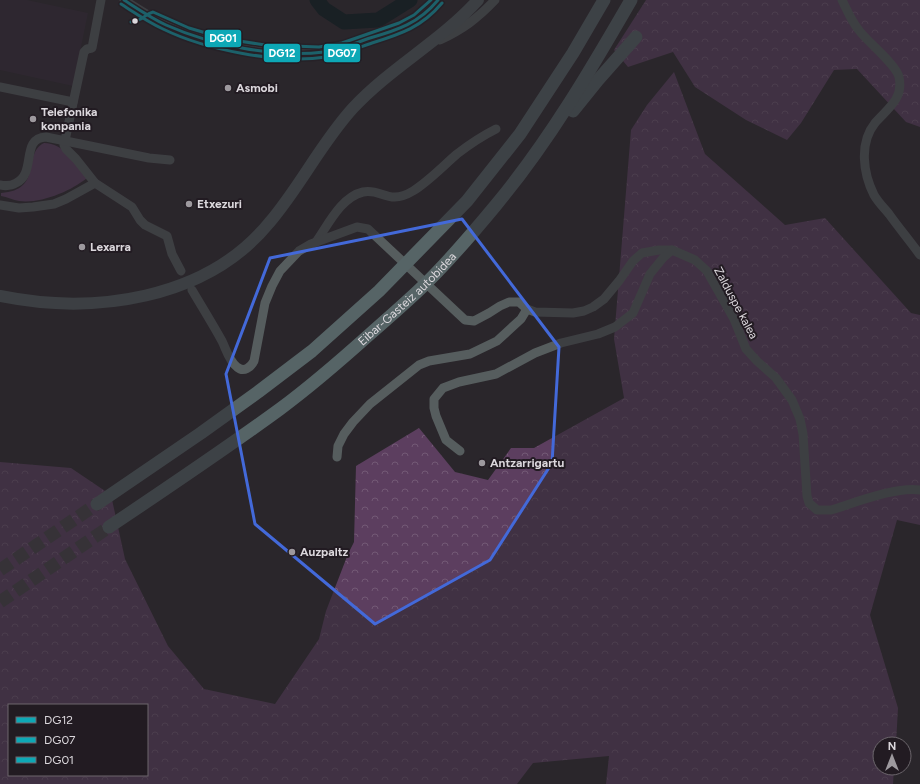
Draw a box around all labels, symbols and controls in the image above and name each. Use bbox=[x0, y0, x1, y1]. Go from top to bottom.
unlabelled marker bbox=[130, 16, 140, 26]
line badge: DG01 bbox=[204, 29, 242, 48]
text: DG01 bbox=[209, 32, 237, 45]
line badge: DG12 bbox=[263, 43, 301, 63]
line badge: DG07 bbox=[323, 43, 361, 63]
text: DG12 bbox=[269, 47, 295, 60]
text: DG07 bbox=[327, 47, 357, 60]
place label: Asmobi bbox=[236, 81, 278, 95]
marker: Asmobi bbox=[223, 83, 233, 93]
place label: Telefonika konpania bbox=[41, 105, 98, 133]
marker: Telefonika konpania bbox=[28, 114, 38, 124]
place label: Etxezuri bbox=[197, 197, 242, 211]
marker: Etxezuri bbox=[184, 199, 194, 209]
place label: Lexarra bbox=[90, 240, 131, 254]
marker: Lexarra bbox=[77, 242, 87, 252]
street label: Eibar-Gasteiz autobidea bbox=[355, 250, 459, 348]
street label: Zalduspe kalea bbox=[711, 265, 761, 341]
place label: Antzarrigartu bbox=[490, 456, 565, 470]
marker: Antzarrigartu bbox=[477, 458, 487, 468]
place label: Auzpaltz bbox=[300, 545, 348, 559]
marker: Auzpaltz bbox=[287, 547, 297, 557]
legend bbox=[8, 704, 148, 776]
text: DG12 bbox=[44, 713, 73, 727]
text: DG07 bbox=[44, 733, 76, 747]
north arrow bbox=[872, 736, 912, 776]
text: N bbox=[888, 740, 896, 753]
text: DG01 bbox=[44, 753, 74, 767]

